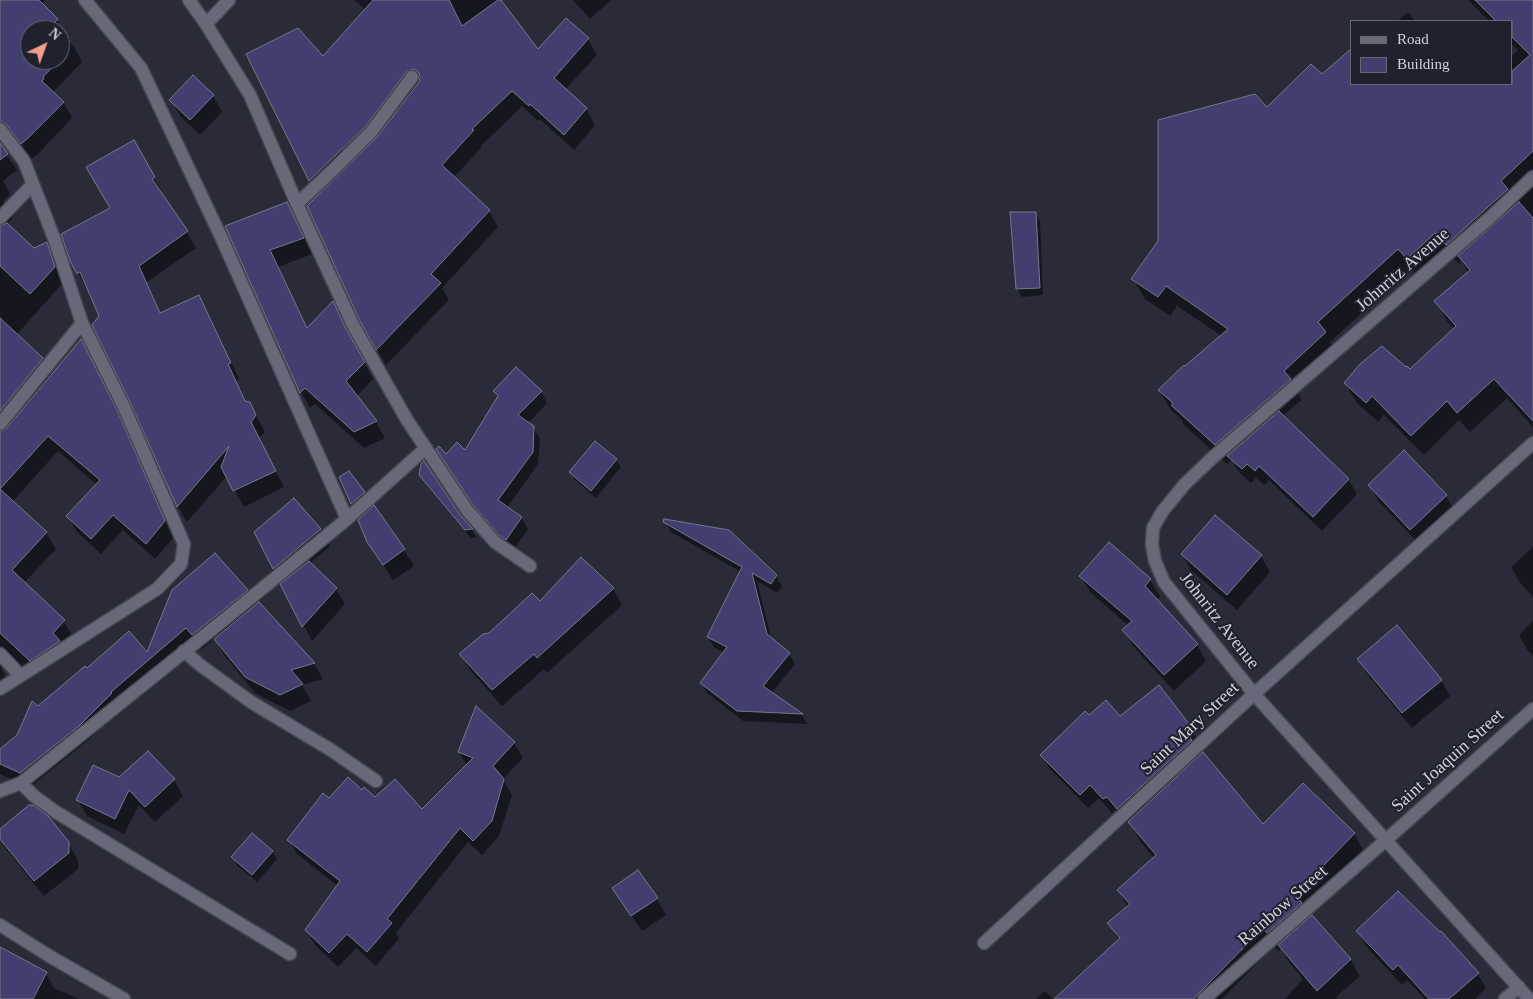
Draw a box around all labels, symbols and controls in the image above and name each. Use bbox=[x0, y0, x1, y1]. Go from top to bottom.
north arrow bbox=[20, 20, 70, 70]
legend bbox=[1350, 20, 1513, 85]
text: N bbox=[46, 25, 63, 43]
text: Road bbox=[1397, 31, 1429, 47]
text: Building bbox=[1397, 56, 1450, 72]
street label: Johnritz Avenue bbox=[1352, 223, 1454, 317]
street label: Johnritz Avenue bbox=[1174, 568, 1264, 674]
street label: Saint Mary Street bbox=[1136, 678, 1244, 780]
street label: Saint Joaquin Street bbox=[1387, 705, 1509, 817]
street label: Rainbow Street bbox=[1234, 861, 1332, 951]

